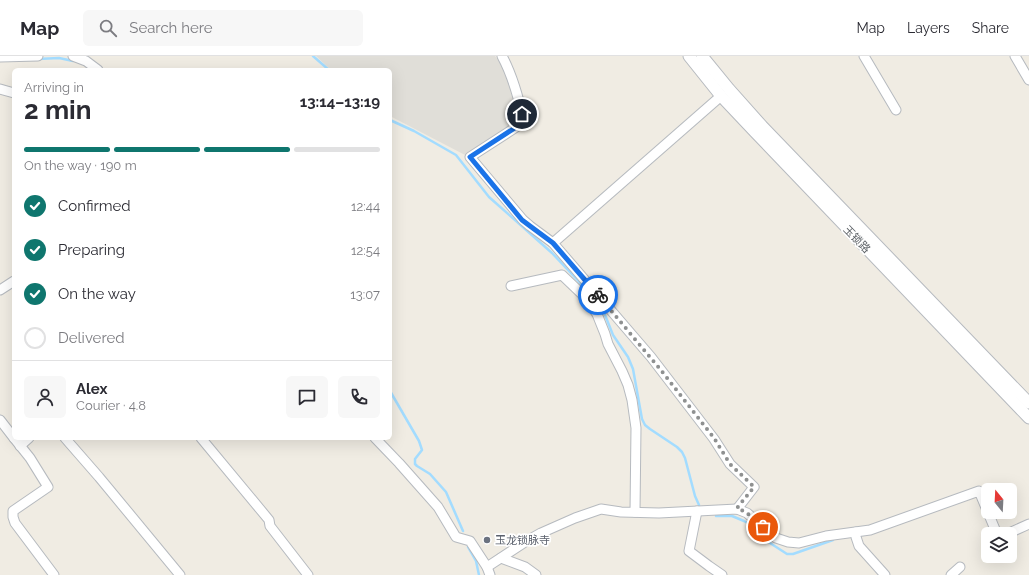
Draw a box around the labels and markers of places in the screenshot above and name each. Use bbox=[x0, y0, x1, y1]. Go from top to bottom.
pin bbox=[505, 97, 539, 131]
pin bbox=[746, 510, 780, 544]
place label: 玉龙锁脉寺 bbox=[495, 534, 550, 547]
marker: 玉龙锁脉寺 bbox=[482, 535, 492, 545]

